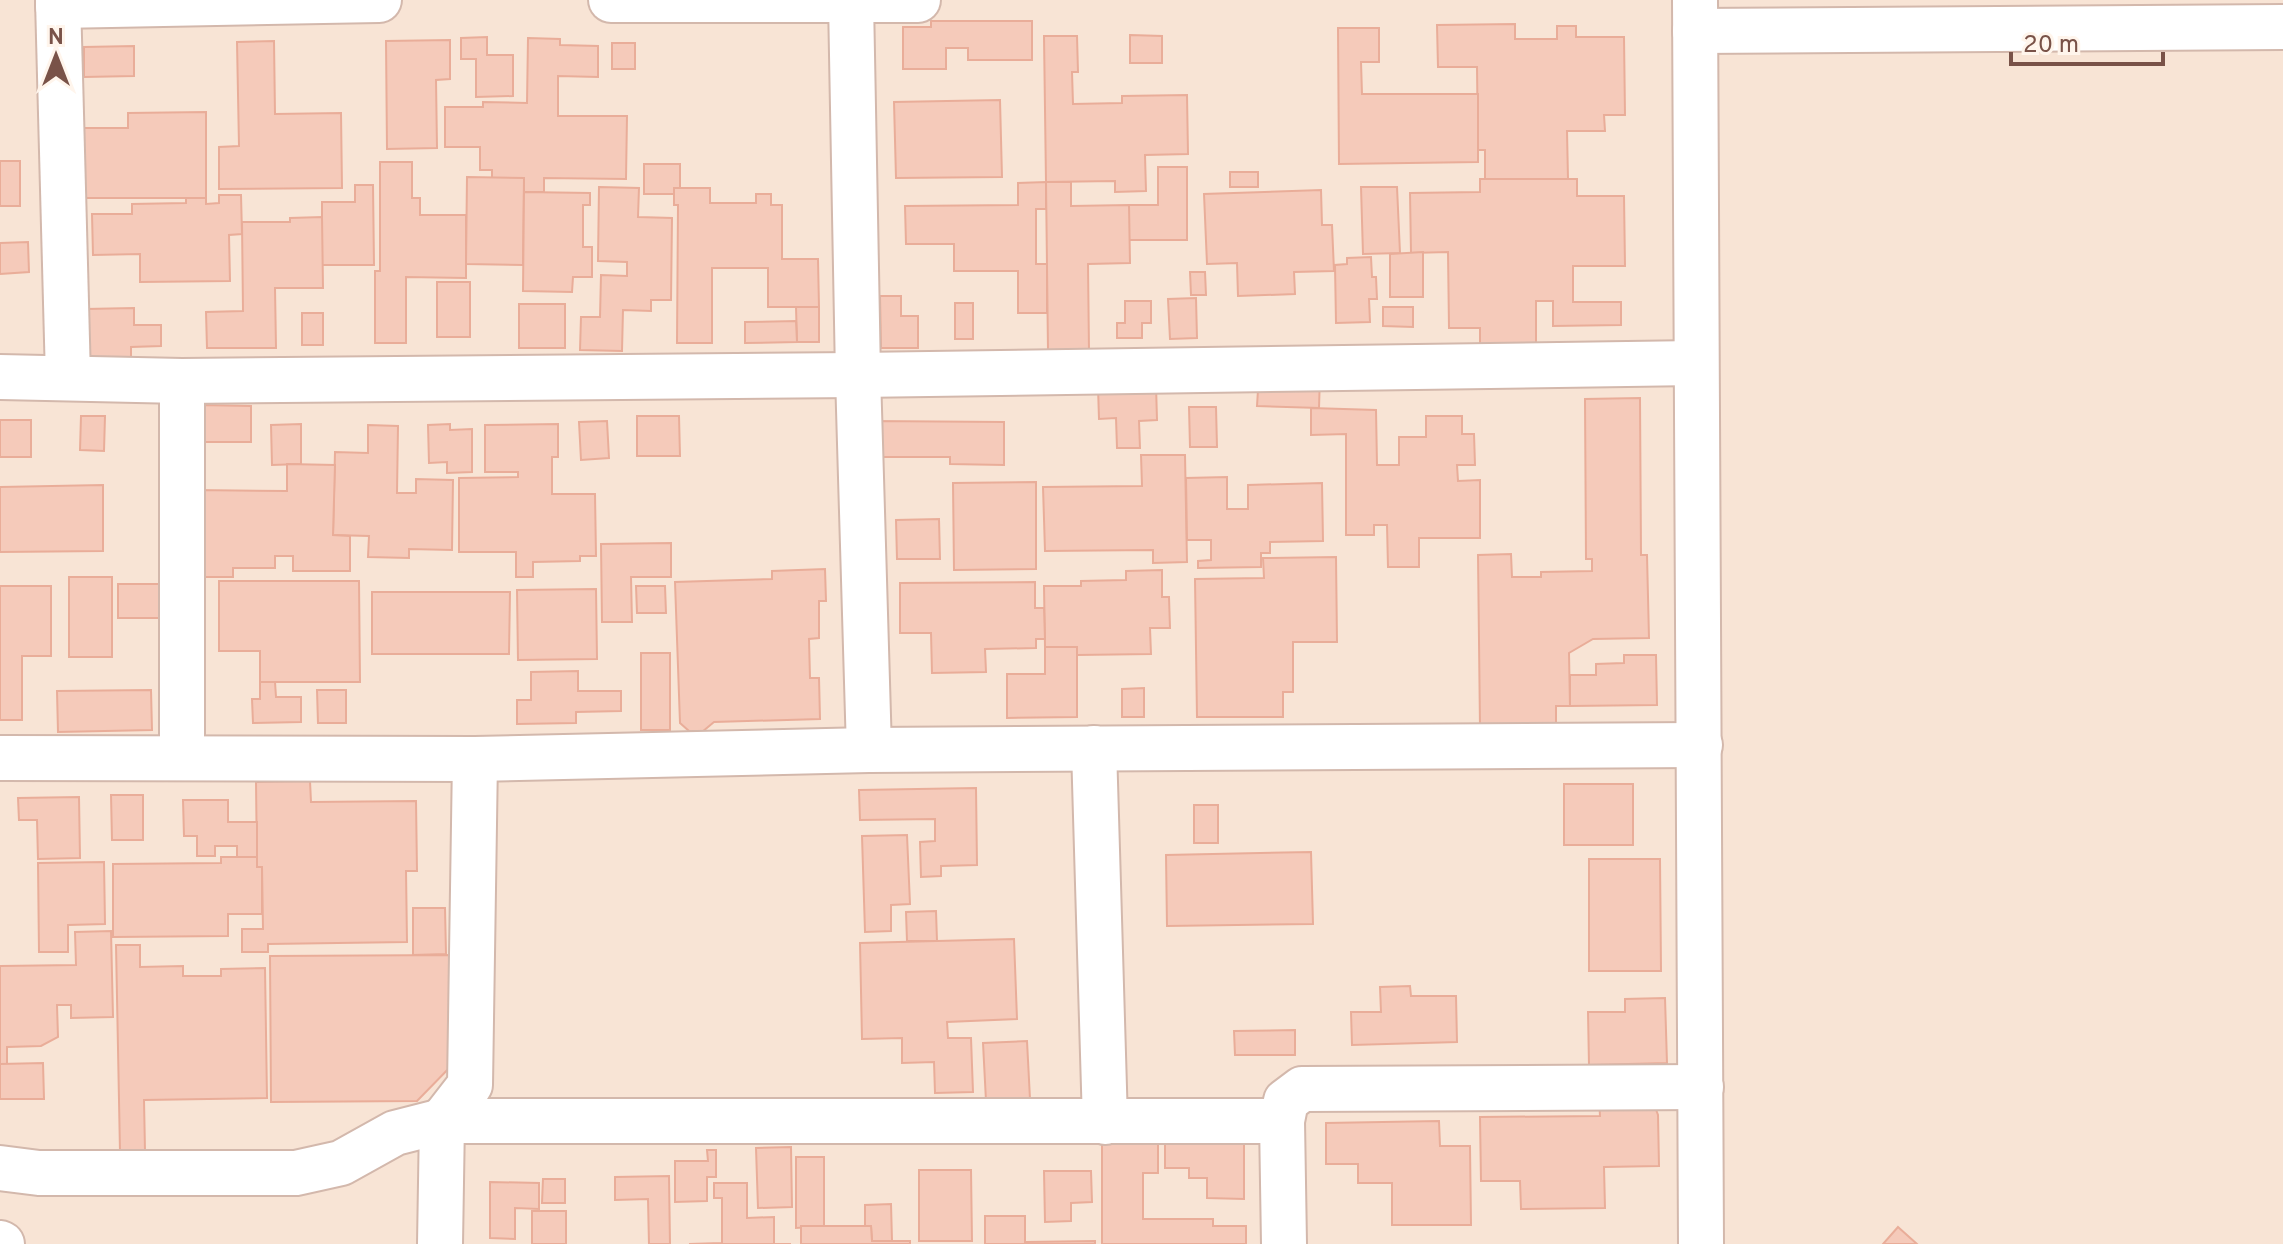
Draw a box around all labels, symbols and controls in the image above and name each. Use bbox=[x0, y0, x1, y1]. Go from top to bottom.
north arrow bbox=[16, 16, 96, 96]
scale bar bbox=[2011, 16, 2163, 66]
text: N bbox=[48, 25, 64, 52]
text: 20 m bbox=[2023, 31, 2079, 61]

